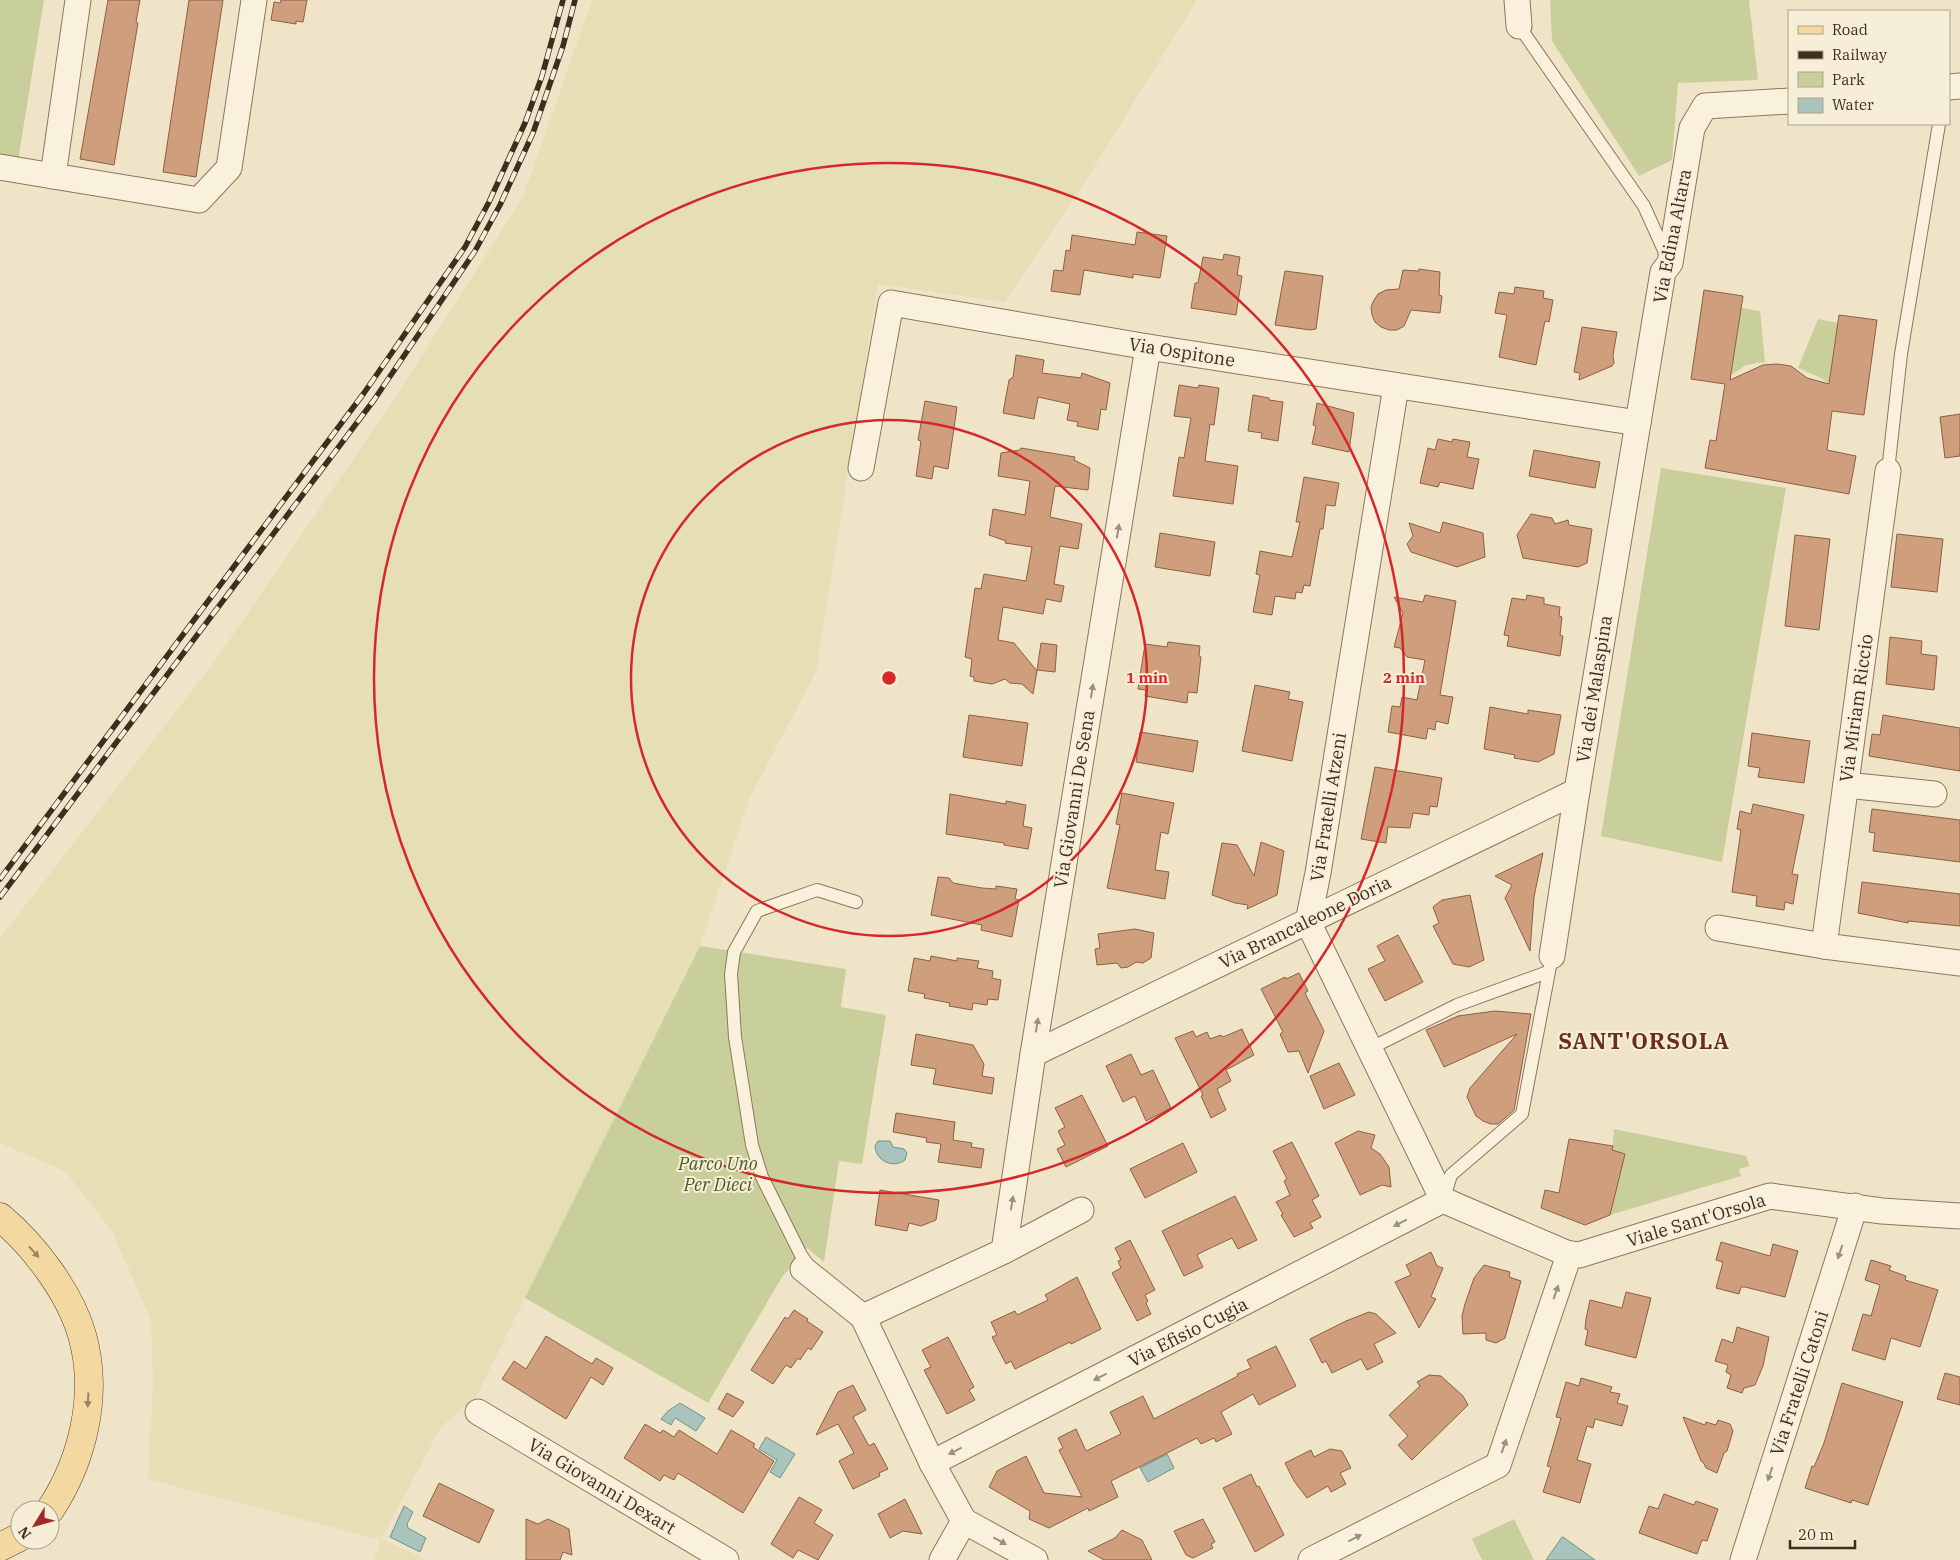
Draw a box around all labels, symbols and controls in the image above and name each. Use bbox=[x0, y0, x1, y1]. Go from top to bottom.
legend bbox=[1788, 10, 1950, 125]
text: Road bbox=[1832, 20, 1868, 39]
text: Railway bbox=[1832, 45, 1887, 64]
text: Park bbox=[1832, 70, 1865, 89]
text: Water bbox=[1832, 95, 1874, 114]
street label: Via Edina Altara bbox=[1648, 167, 1696, 305]
street label: Via Ospitone bbox=[1127, 332, 1237, 372]
one-way arrow bbox=[1114, 523, 1122, 539]
street label: Via dei Malaspina bbox=[1571, 613, 1617, 765]
street label: Via Miriam Riccio bbox=[1834, 632, 1878, 784]
text: 1 min bbox=[1126, 668, 1168, 687]
text: 2 min bbox=[1383, 668, 1425, 687]
centre of rings bbox=[880, 669, 898, 687]
one-way arrow bbox=[1088, 683, 1096, 699]
street label: Via Giovanni De Sena bbox=[1049, 708, 1099, 890]
street label: Via Fratelli Atzeni bbox=[1305, 731, 1351, 883]
street label: Via Brancaleone Doria bbox=[1215, 870, 1395, 974]
one-way arrow bbox=[1034, 1016, 1042, 1032]
district label: SANT'ORSOLA bbox=[1558, 1026, 1730, 1055]
park label: Parco Uno Per Dieci bbox=[677, 1152, 758, 1196]
street label: Viale Sant'Orsola bbox=[1624, 1188, 1768, 1252]
one-way arrow bbox=[1008, 1194, 1016, 1210]
one-way arrow bbox=[1393, 1219, 1407, 1227]
one-way arrow bbox=[29, 1245, 40, 1258]
one-way arrow bbox=[1836, 1245, 1844, 1260]
one-way arrow bbox=[1553, 1285, 1560, 1300]
street label: Via Efisio Cugia bbox=[1124, 1292, 1252, 1372]
street label: Via Fratelli Catoni bbox=[1765, 1307, 1833, 1458]
one-way arrow bbox=[1093, 1373, 1107, 1381]
one-way arrow bbox=[83, 1393, 91, 1409]
street label: Via Giovanni Dexart bbox=[524, 1433, 680, 1539]
one-way arrow bbox=[1500, 1438, 1508, 1453]
one-way arrow bbox=[948, 1447, 963, 1455]
one-way arrow bbox=[1766, 1467, 1774, 1482]
north arrow bbox=[10, 1500, 60, 1550]
scale bar bbox=[1790, 1518, 1855, 1550]
text: N bbox=[14, 1523, 35, 1543]
text: 20 m bbox=[1798, 1525, 1834, 1544]
one-way arrow bbox=[1348, 1534, 1362, 1542]
one-way arrow bbox=[993, 1536, 1006, 1545]

